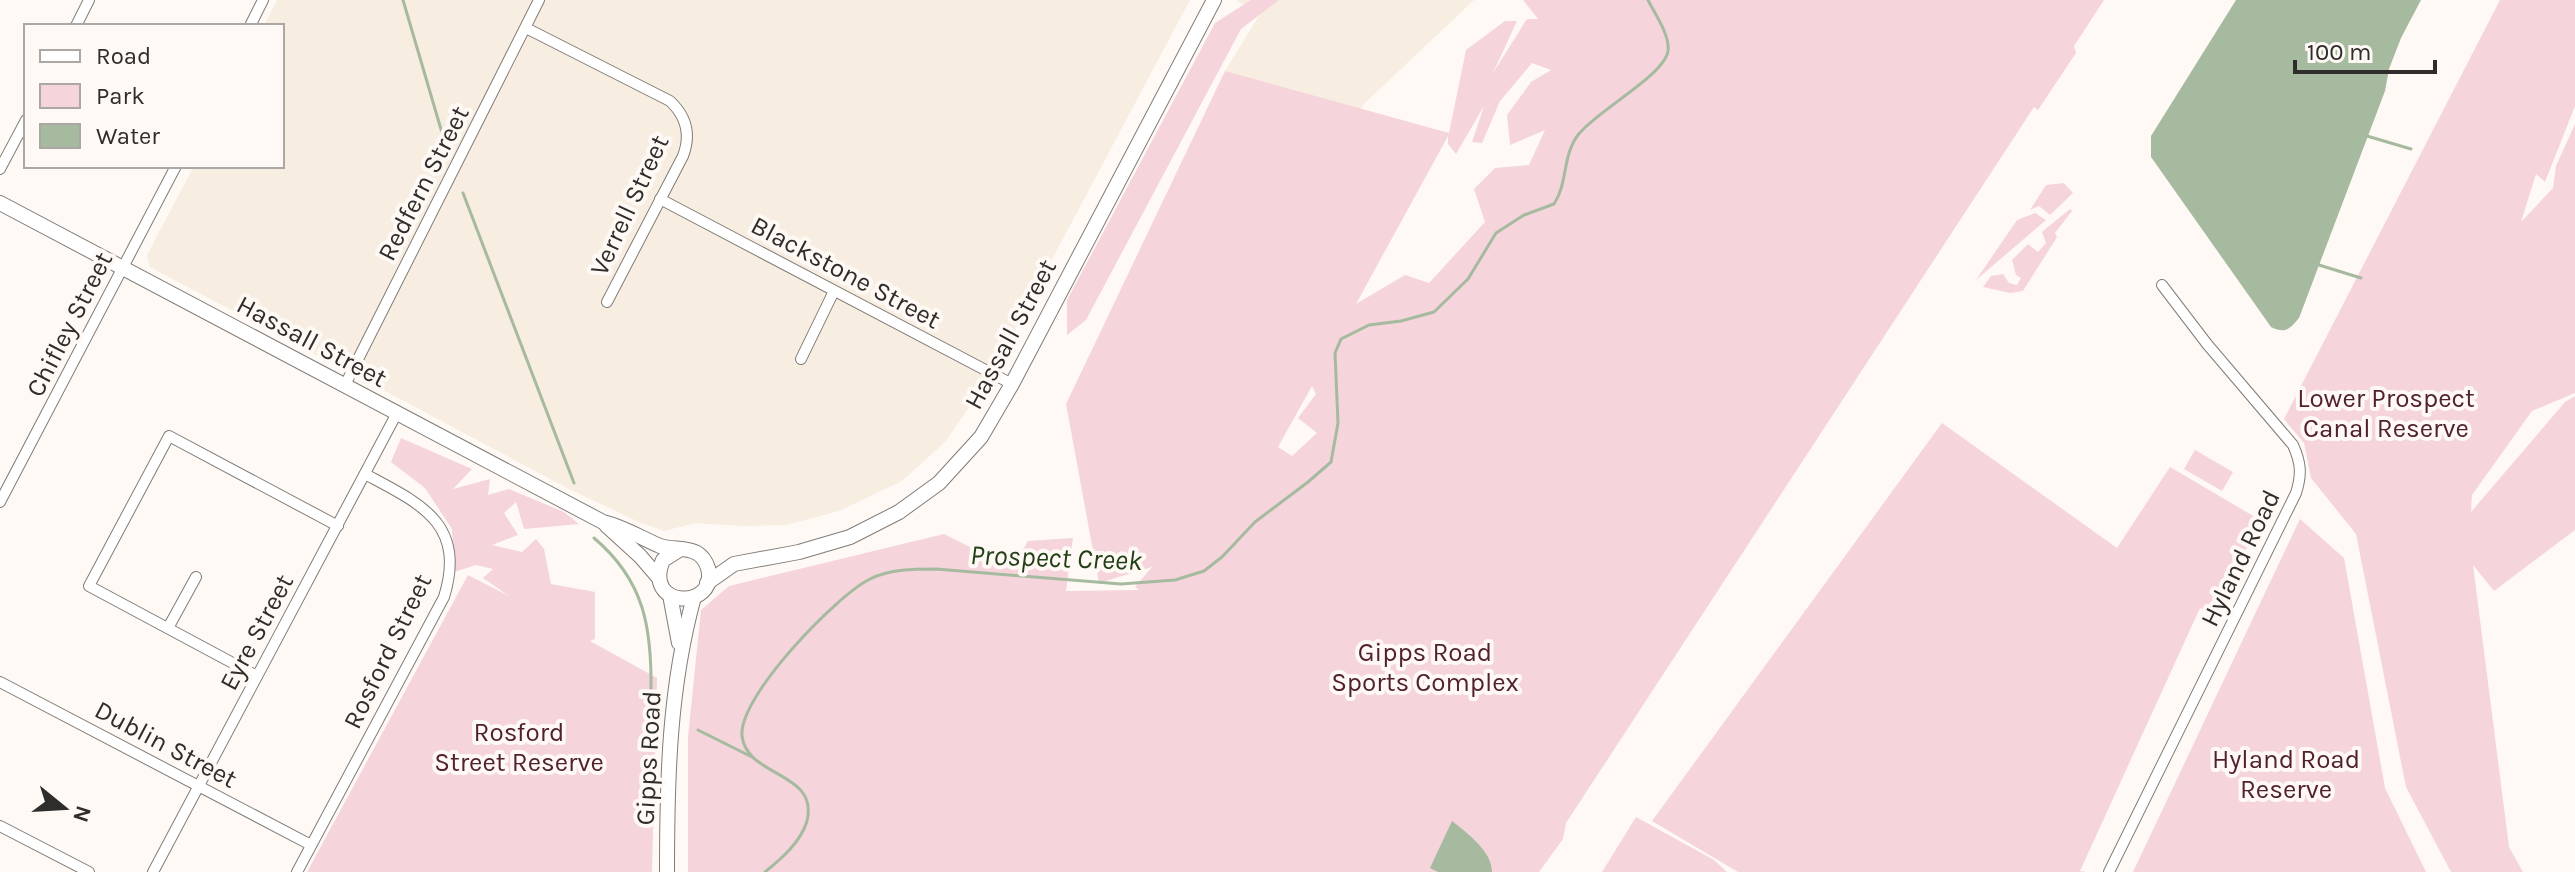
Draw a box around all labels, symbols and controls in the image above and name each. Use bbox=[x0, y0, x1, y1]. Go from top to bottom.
legend bbox=[24, 24, 284, 168]
scale bar bbox=[2295, 24, 2435, 74]
text: 100 m bbox=[2307, 38, 2372, 66]
text: Road bbox=[96, 42, 151, 70]
text: Park bbox=[96, 82, 145, 110]
street label: Redfern Street bbox=[371, 100, 476, 266]
text: Water bbox=[96, 122, 160, 150]
street label: Verrell Street bbox=[583, 130, 676, 280]
street label: Blackstone Street bbox=[746, 209, 946, 336]
street label: Chifley Street bbox=[20, 246, 119, 402]
street label: Hassall Street bbox=[958, 254, 1063, 415]
street label: Hassall Street bbox=[231, 289, 392, 394]
park label: Lower Prospect Canal Reserve bbox=[2297, 383, 2475, 444]
street label: Hyland Road bbox=[2194, 485, 2287, 632]
water label: Prospect Creek bbox=[969, 538, 1143, 577]
street label: Rosford Street bbox=[337, 568, 438, 734]
street label: Eyre Street bbox=[213, 569, 300, 696]
park label: Gipps Road Sports Complex bbox=[1331, 637, 1519, 698]
street label: Gipps Road bbox=[629, 690, 667, 826]
street label: Dublin Street bbox=[89, 694, 242, 795]
park label: Rosford Street Reserve bbox=[434, 717, 604, 778]
park label: Hyland Road Reserve bbox=[2212, 744, 2360, 805]
north arrow bbox=[24, 768, 104, 848]
text: N bbox=[67, 802, 97, 825]

